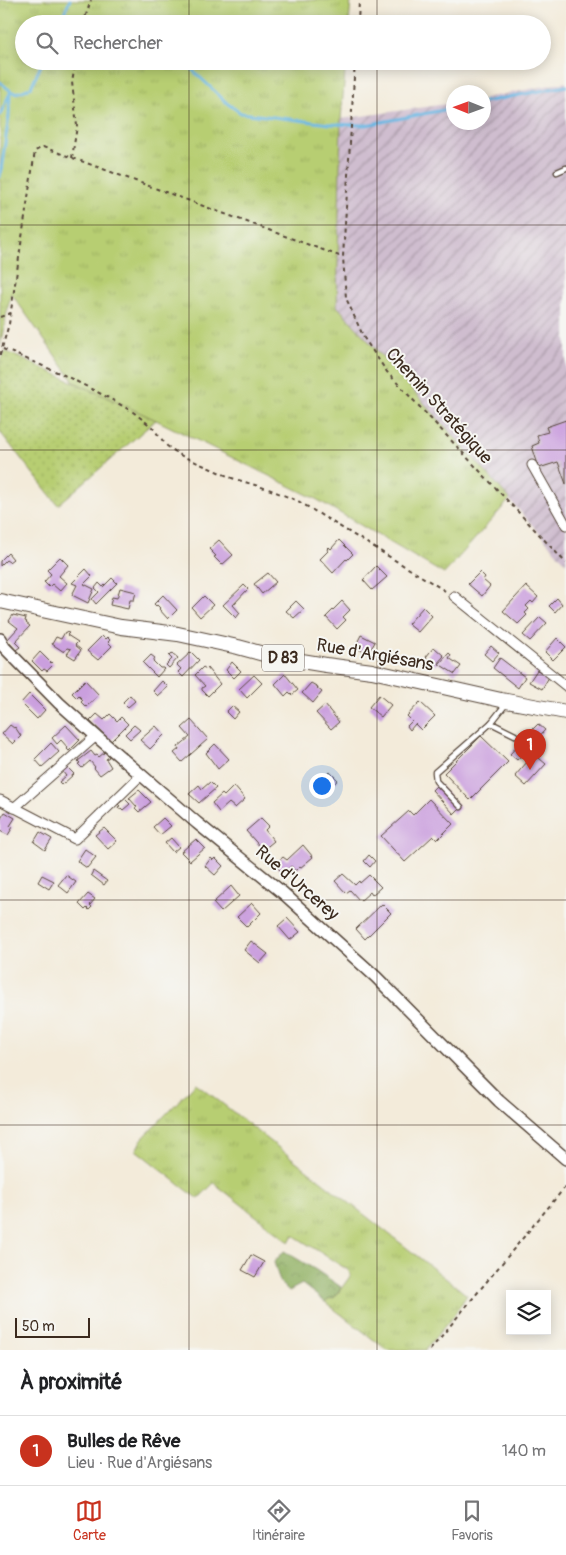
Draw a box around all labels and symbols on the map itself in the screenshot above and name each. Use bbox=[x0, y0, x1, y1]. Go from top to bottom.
north arrow bbox=[446, 85, 491, 130]
street label: Chemin Stratégique bbox=[381, 343, 497, 469]
street label: Rue d'Argiésans bbox=[315, 633, 435, 677]
road number: D 83 bbox=[262, 644, 304, 671]
pin: 1 bbox=[514, 729, 546, 770]
your location bbox=[309, 773, 335, 799]
street label: Rue d'Urcerey bbox=[250, 840, 344, 926]
scale bar bbox=[15, 1315, 90, 1338]

